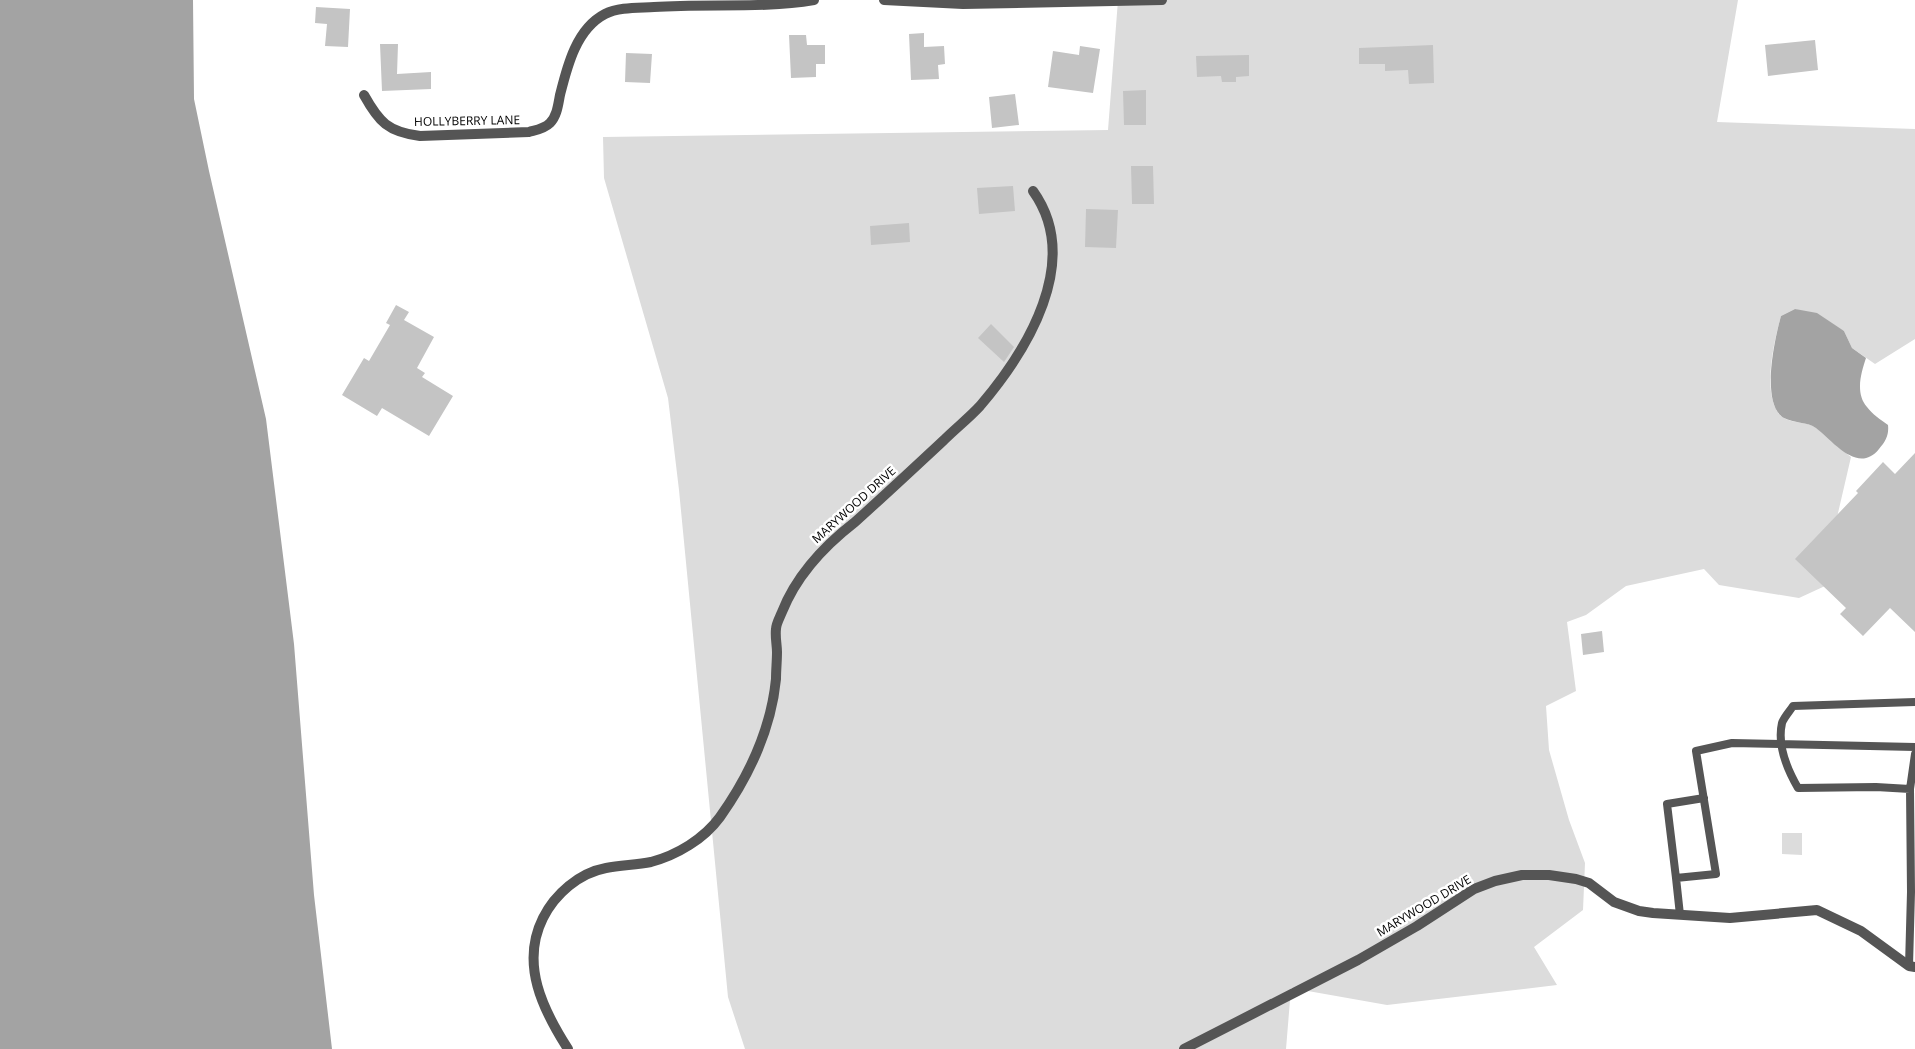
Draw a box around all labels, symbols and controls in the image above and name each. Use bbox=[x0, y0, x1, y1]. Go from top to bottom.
street label: HOLLYBERRY LANE bbox=[414, 111, 520, 130]
street label: MARYWOOD DRIVE bbox=[808, 462, 899, 547]
street label: MARYWOOD DRIVE bbox=[1373, 871, 1474, 941]

